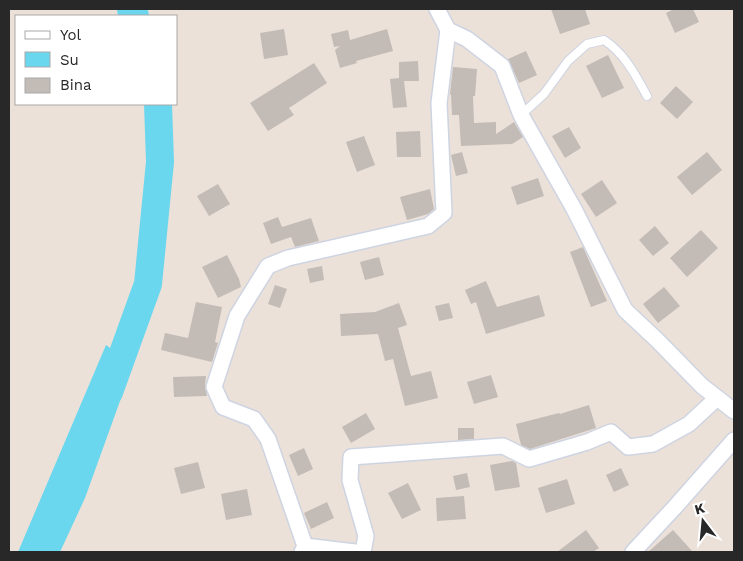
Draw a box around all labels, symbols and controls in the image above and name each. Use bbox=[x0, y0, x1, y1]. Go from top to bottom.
legend bbox=[15, 15, 178, 105]
text: Yol bbox=[60, 26, 82, 44]
text: Su bbox=[60, 51, 79, 69]
text: Bina bbox=[60, 76, 92, 94]
north arrow bbox=[678, 496, 728, 546]
text: K bbox=[693, 499, 707, 518]

